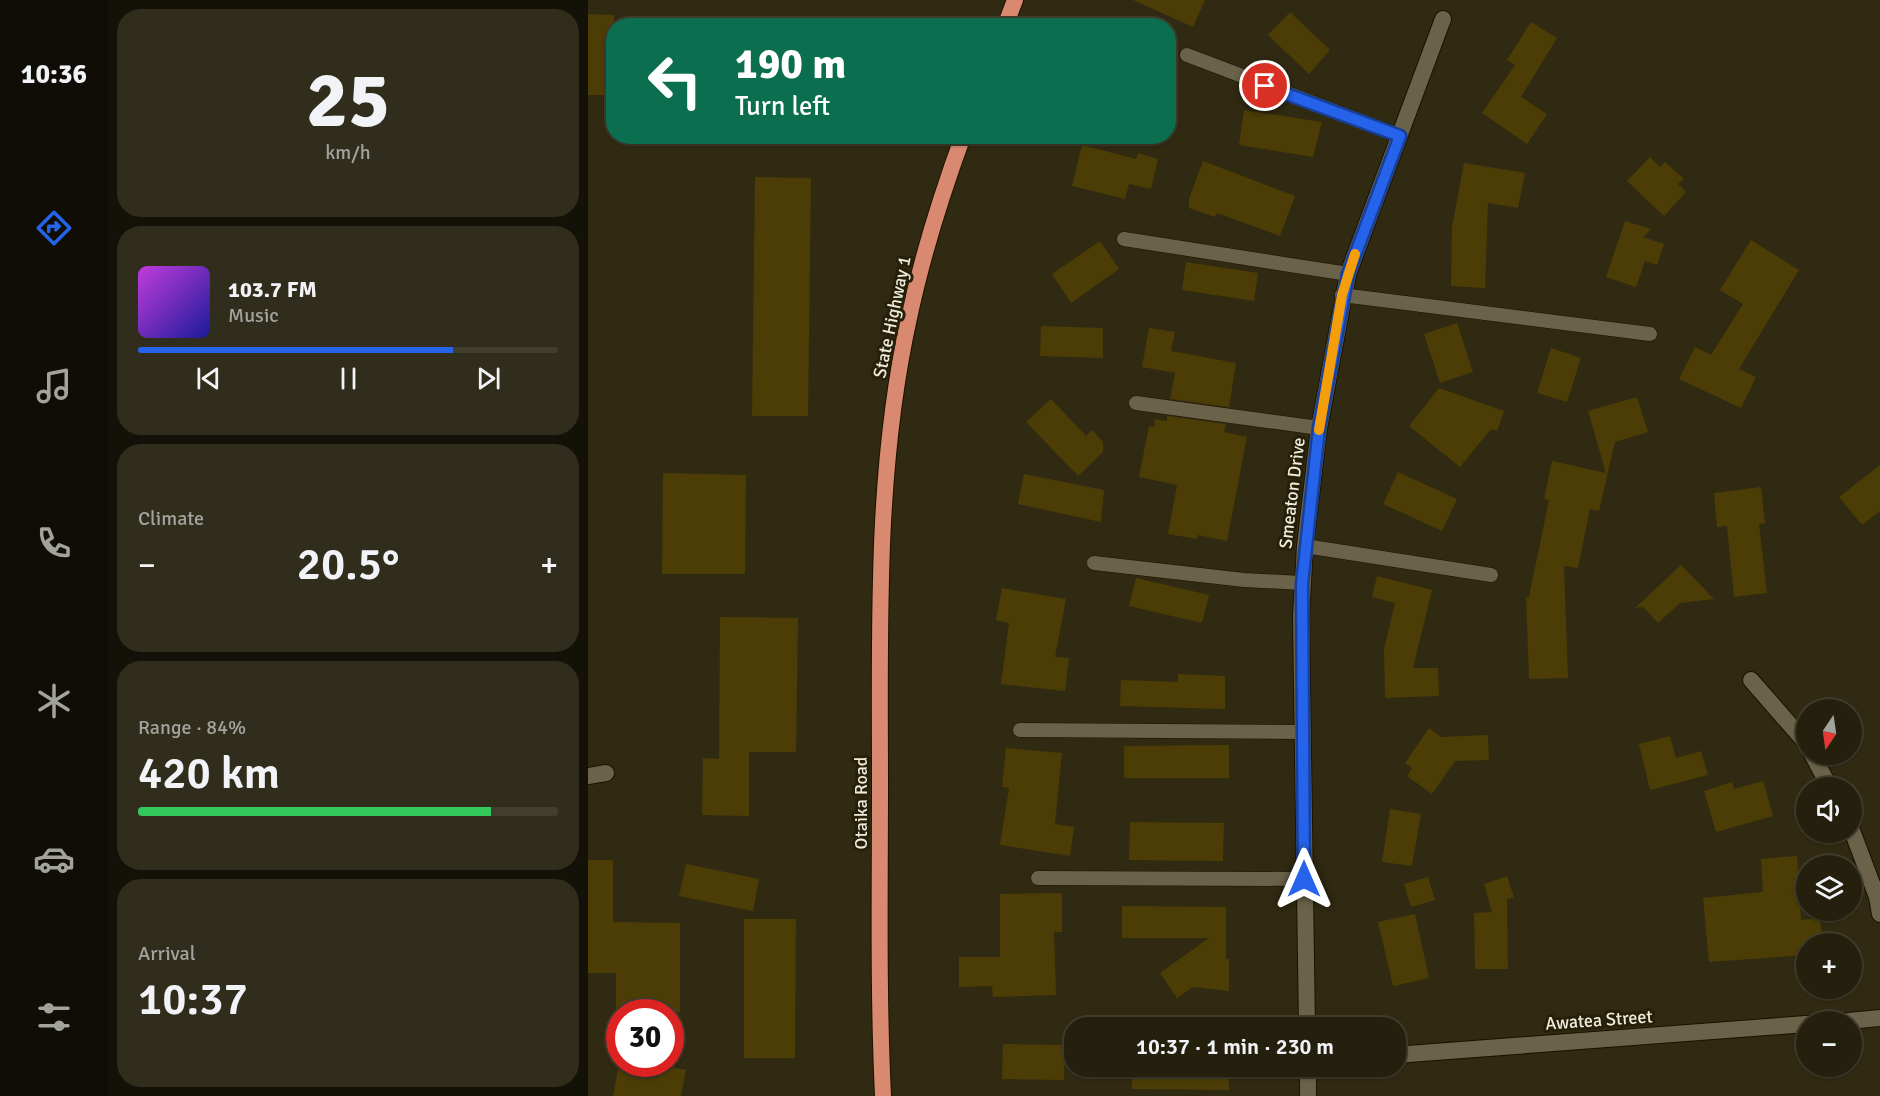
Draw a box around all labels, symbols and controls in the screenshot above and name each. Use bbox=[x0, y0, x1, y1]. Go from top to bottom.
text: 190 m bbox=[735, 39, 846, 90]
icon: left bbox=[636, 42, 714, 120]
text: 25 bbox=[306, 53, 390, 149]
text: 10:36 bbox=[21, 58, 87, 91]
pin bbox=[1239, 60, 1290, 111]
icon: arrive bbox=[1248, 69, 1281, 102]
text: Turn left bbox=[735, 90, 830, 123]
text: km/h bbox=[325, 140, 371, 165]
icon: directions bbox=[33, 207, 75, 249]
street label: State Highway 1 bbox=[868, 254, 916, 380]
text: 103.7 FM bbox=[228, 276, 317, 303]
text: Music bbox=[228, 303, 279, 328]
icon: previous bbox=[192, 362, 225, 395]
icon: pause bbox=[332, 362, 365, 395]
icon: next bbox=[472, 362, 505, 395]
icon: music bbox=[33, 365, 75, 407]
street label: Smeaton Drive bbox=[1274, 436, 1310, 550]
text: Climate bbox=[138, 506, 204, 531]
icon: phone bbox=[33, 522, 75, 564]
text: 20.5° bbox=[297, 537, 399, 592]
text: − bbox=[138, 545, 156, 586]
text: + bbox=[540, 545, 558, 586]
icon: climate bbox=[33, 680, 75, 722]
north arrow bbox=[1796, 699, 1862, 765]
map controls bbox=[1796, 699, 1862, 1077]
text: Range · 84% bbox=[138, 715, 246, 740]
text: 420 km bbox=[138, 746, 280, 801]
street label: Otaika Road bbox=[850, 757, 872, 849]
button: sound bbox=[1796, 777, 1862, 843]
icon: car bbox=[33, 838, 75, 880]
position arrow bbox=[1272, 847, 1336, 911]
button: layers bbox=[1796, 855, 1862, 921]
button: + bbox=[1796, 933, 1862, 999]
text: Arrival bbox=[138, 941, 196, 966]
text: 10:37 bbox=[138, 972, 248, 1027]
icon: filters bbox=[33, 996, 75, 1038]
speed limit sign: 30 bbox=[606, 999, 684, 1077]
street label: Awatea Street bbox=[1545, 1005, 1653, 1035]
button: − bbox=[1796, 1011, 1862, 1077]
text: 10:37 · 1 min · 230 m bbox=[1136, 1033, 1334, 1060]

